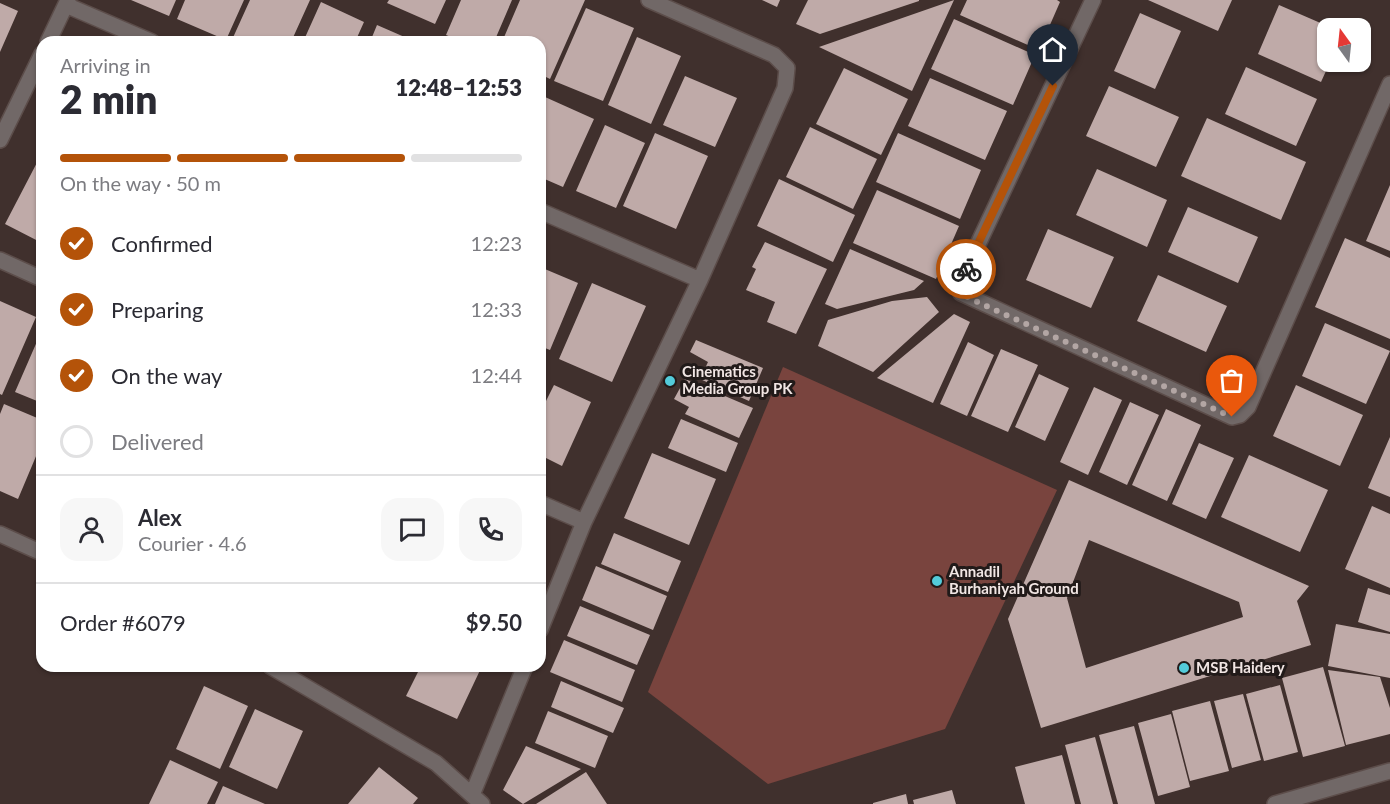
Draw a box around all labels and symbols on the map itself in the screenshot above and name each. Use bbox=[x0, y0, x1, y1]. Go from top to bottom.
north arrow bbox=[1317, 18, 1371, 72]
pin bbox=[1027, 24, 1078, 86]
courier bbox=[936, 239, 996, 299]
pin bbox=[1206, 355, 1257, 417]
place label: Cinematics Media Group PK bbox=[682, 362, 793, 397]
marker: Cinematics Media Group PK bbox=[663, 374, 677, 388]
place label: Annadil Burhaniyah Ground bbox=[948, 562, 1079, 597]
marker: Annadil Burhaniyah Ground bbox=[930, 574, 944, 588]
place label: MSB Haidery bbox=[1196, 658, 1285, 676]
marker: MSB Haidery bbox=[1177, 661, 1191, 675]

